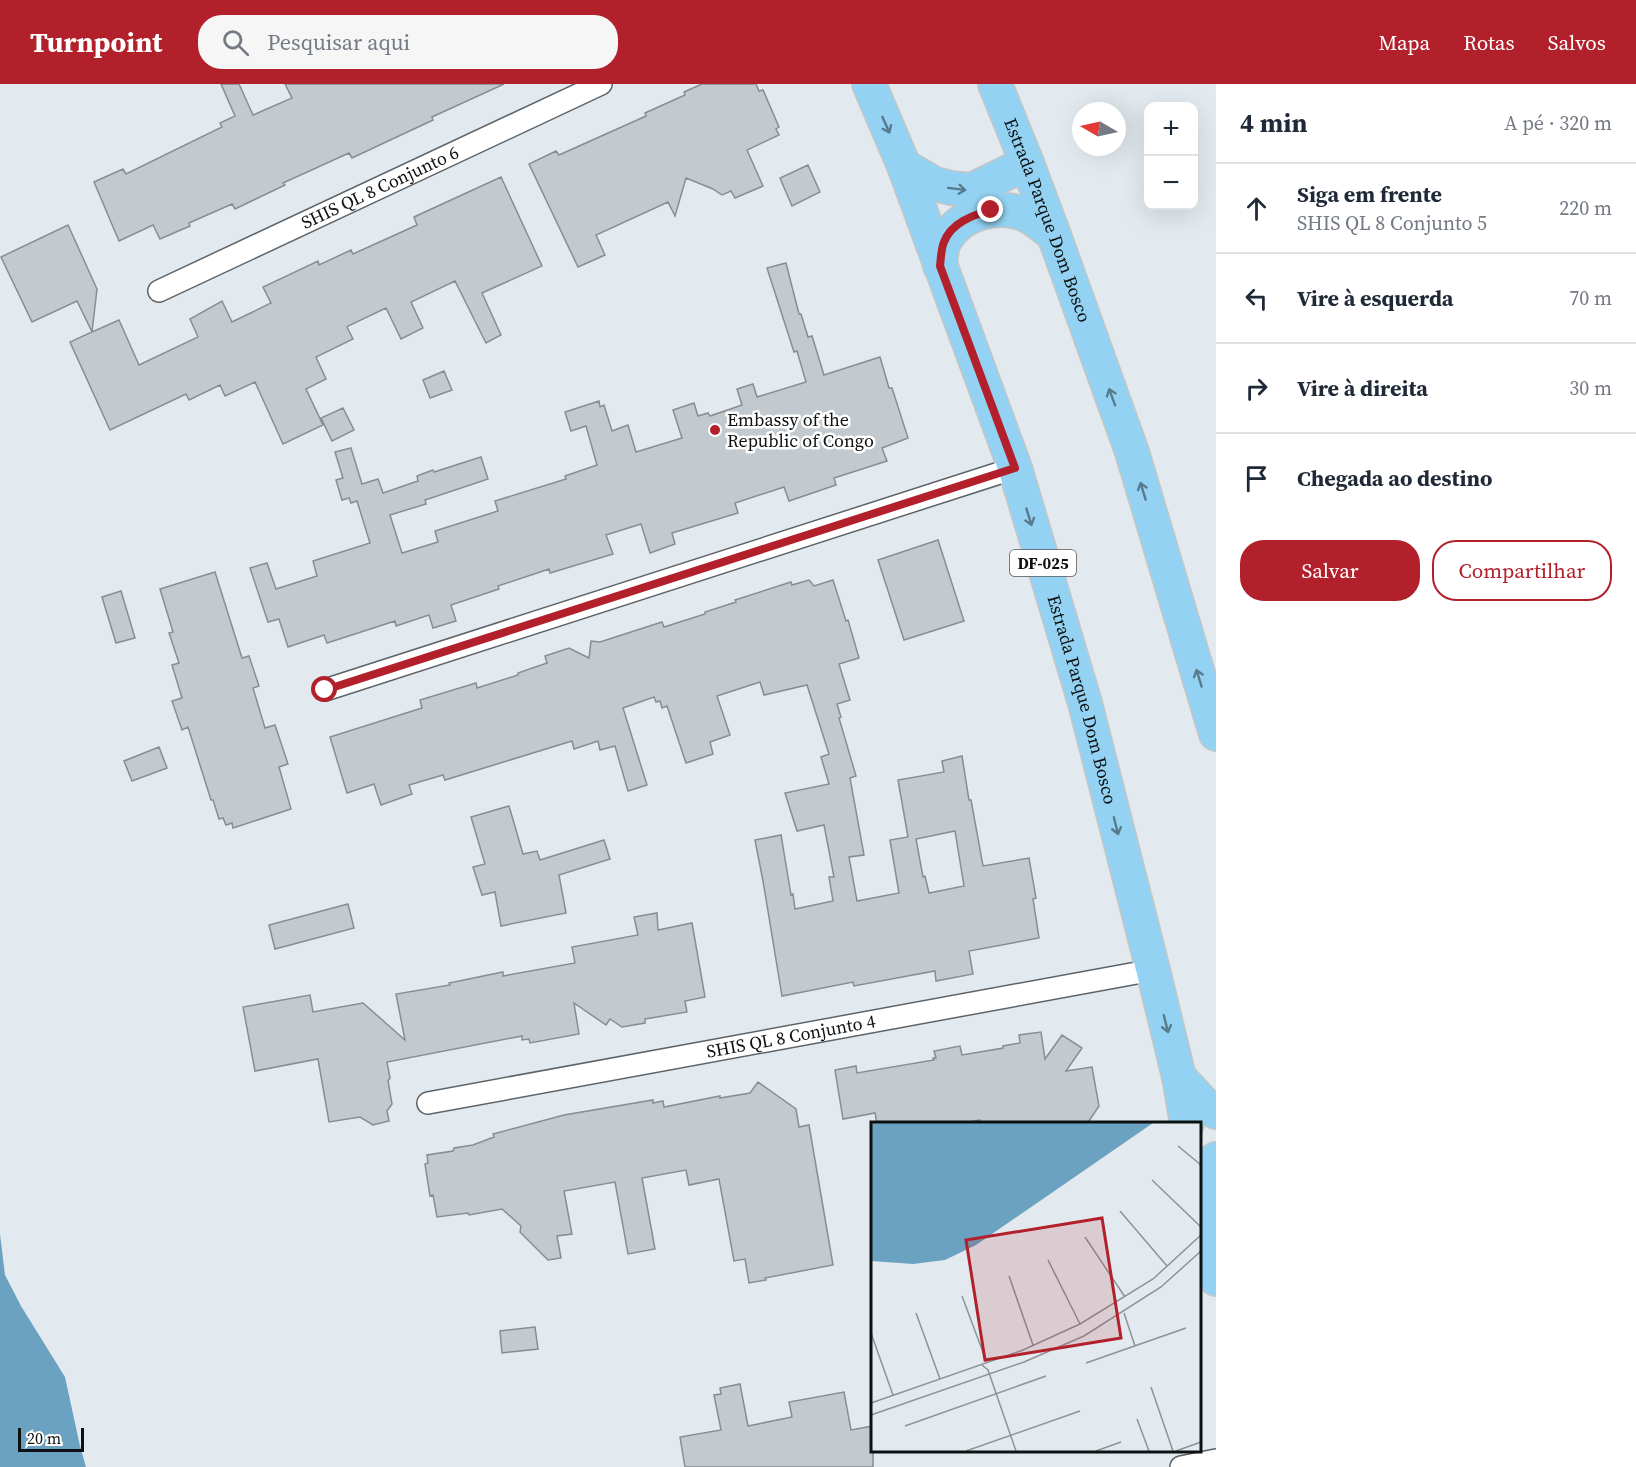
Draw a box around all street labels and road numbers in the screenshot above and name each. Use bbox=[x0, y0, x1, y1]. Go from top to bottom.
street label: Estrada Parque Dom Bosco bbox=[998, 114, 1097, 326]
street label: SHIS QL 8 Conjunto 6 bbox=[297, 139, 463, 235]
road number: DF-025 bbox=[1010, 550, 1076, 576]
street label: Estrada Parque Dom Bosco bbox=[1041, 592, 1123, 807]
street label: SHIS QL 8 Conjunto 4 bbox=[704, 1008, 877, 1064]

